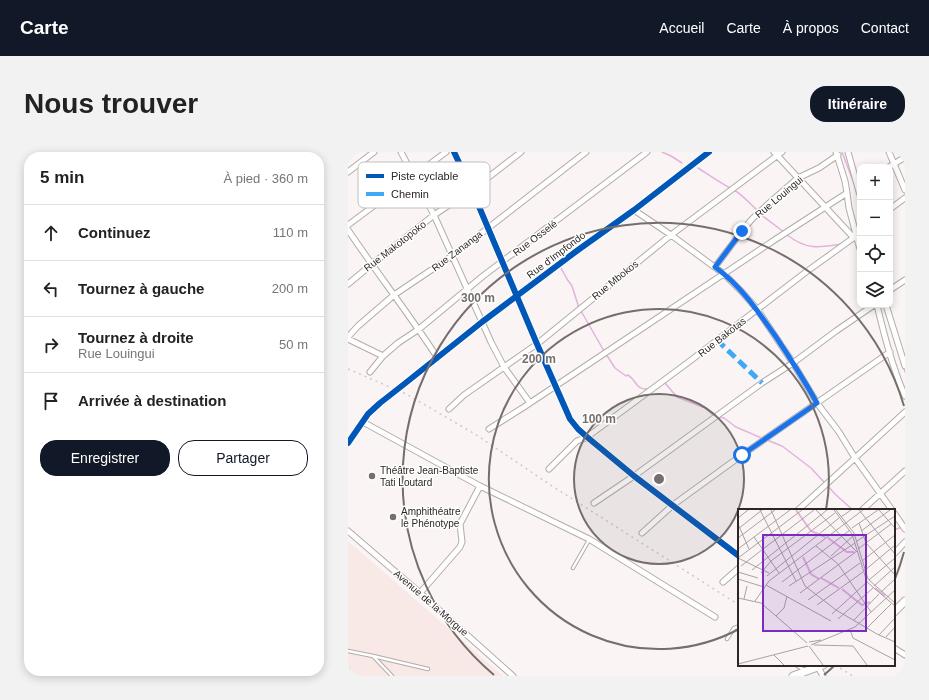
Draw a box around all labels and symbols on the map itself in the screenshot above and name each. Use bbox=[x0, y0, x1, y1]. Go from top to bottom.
legend bbox=[358, 162, 490, 208]
text: Piste cyclable bbox=[391, 170, 458, 182]
street label: Rue Louingui bbox=[753, 174, 805, 220]
text: Chemin bbox=[391, 188, 429, 200]
street label: Rue Makotopoko bbox=[362, 218, 429, 274]
street label: Rue Osselé bbox=[511, 218, 560, 258]
route end bbox=[733, 222, 751, 240]
street label: Rue Zananga bbox=[429, 228, 485, 274]
street label: Rue d'Impfondo bbox=[525, 229, 588, 281]
street label: Rue Mbokos bbox=[590, 258, 640, 302]
text: 300 m bbox=[461, 291, 495, 305]
street label: Rue Bakotas bbox=[696, 315, 748, 359]
text: 200 m bbox=[522, 352, 556, 366]
text: 100 m bbox=[582, 412, 616, 426]
route start bbox=[733, 446, 751, 464]
place label: Théâtre Jean-Baptiste Tati Loutard bbox=[380, 465, 479, 488]
marker: Théâtre Jean-Baptiste Tati Loutard bbox=[367, 471, 377, 481]
centre of rings bbox=[652, 472, 666, 486]
place label: Amphithéatre le Phénotype bbox=[401, 506, 461, 529]
inset map bbox=[738, 509, 895, 666]
marker: Amphithéatre le Phénotype bbox=[388, 512, 398, 522]
street label: Avenue de la Morgue bbox=[392, 568, 471, 639]

